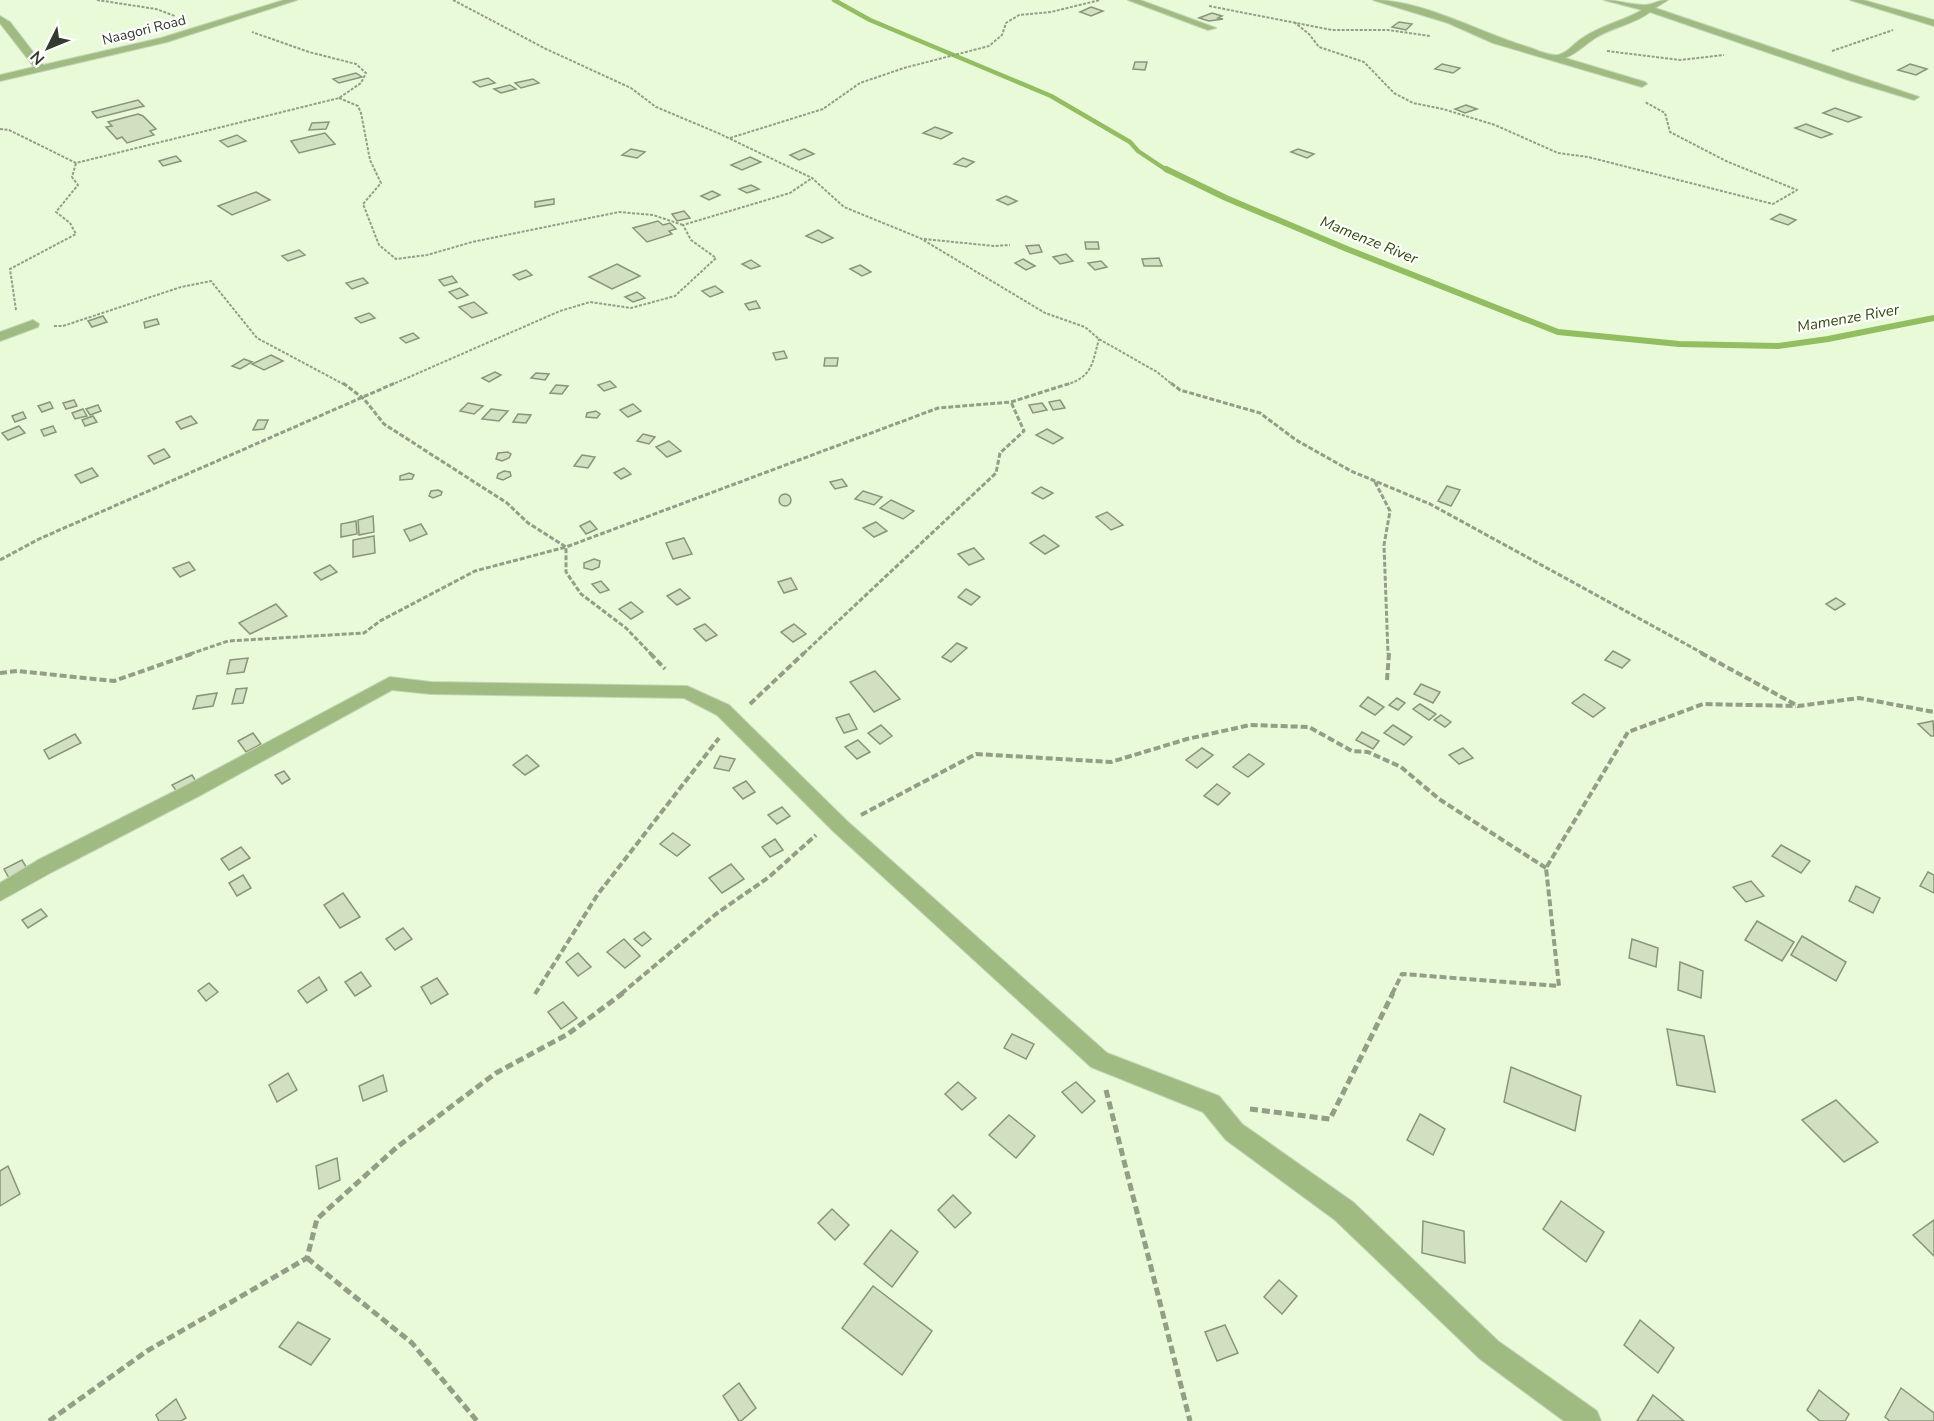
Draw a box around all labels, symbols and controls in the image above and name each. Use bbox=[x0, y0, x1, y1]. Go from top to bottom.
street label: Naagori Road bbox=[100, 10, 188, 50]
north arrow bbox=[18, 18, 78, 78]
text: N bbox=[26, 46, 50, 69]
water label: Mamenze River bbox=[1317, 211, 1421, 269]
water label: Mamenze River bbox=[1795, 299, 1901, 337]

